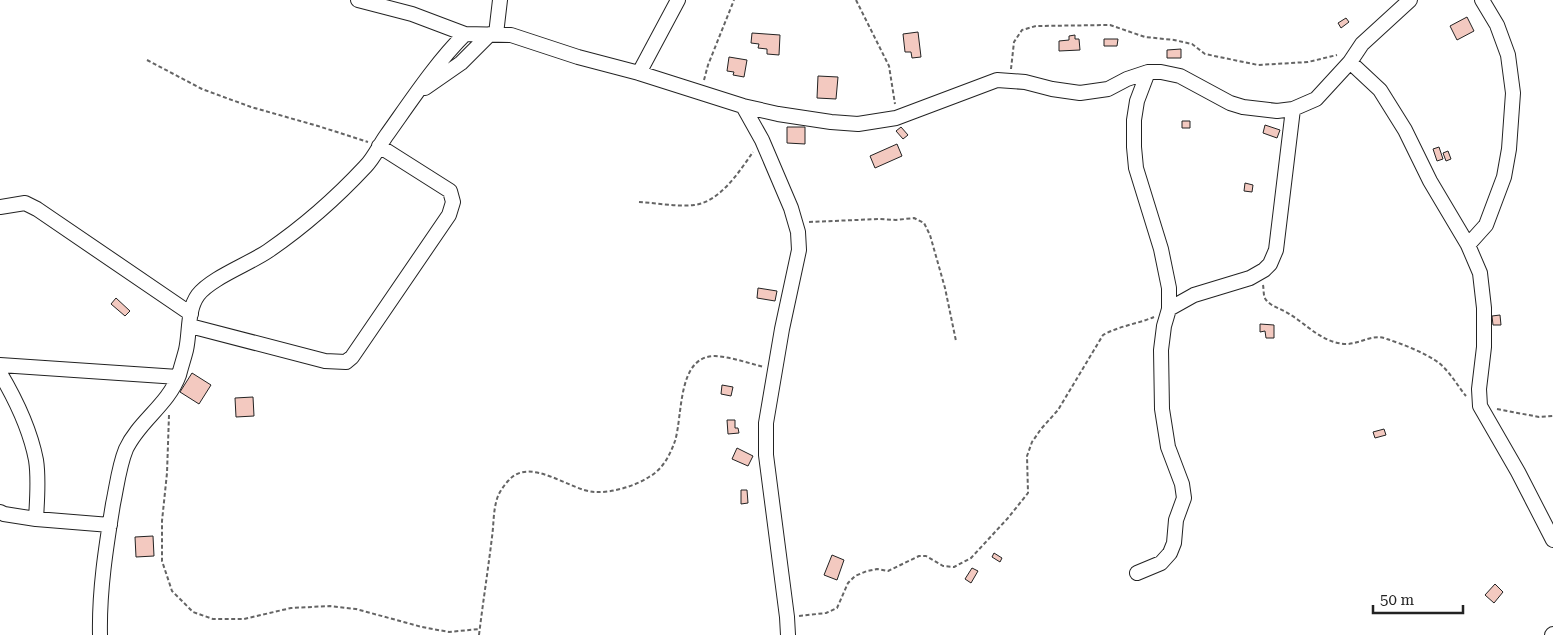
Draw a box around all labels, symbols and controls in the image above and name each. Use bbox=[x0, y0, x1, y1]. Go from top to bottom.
scale bar bbox=[1373, 582, 1463, 614]
text: 50 m bbox=[1380, 591, 1415, 609]

